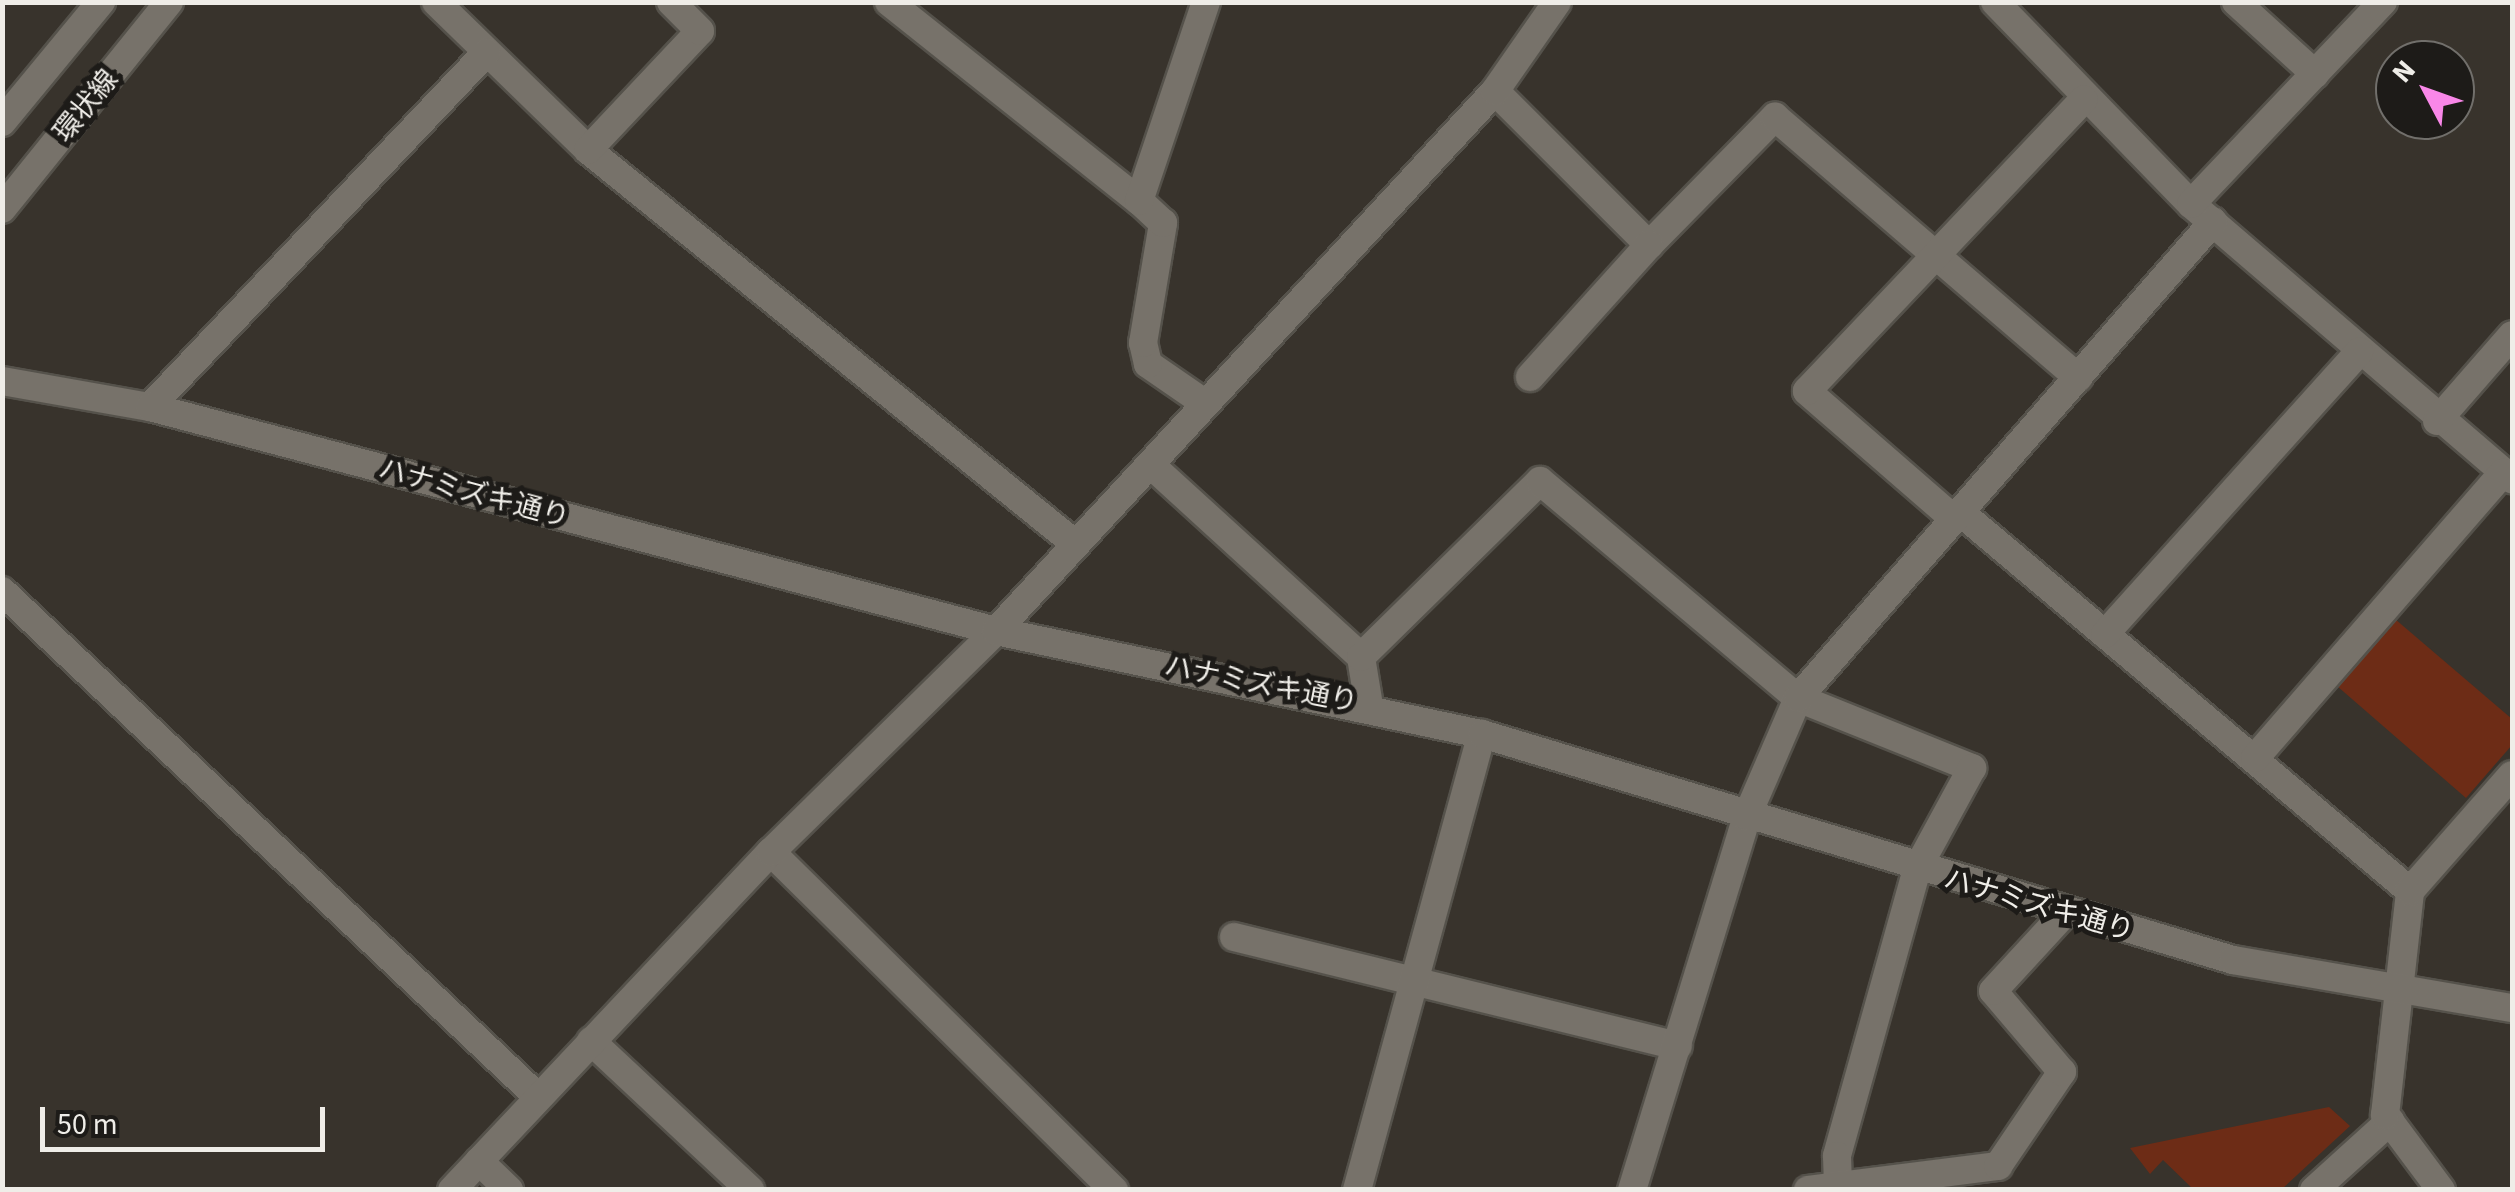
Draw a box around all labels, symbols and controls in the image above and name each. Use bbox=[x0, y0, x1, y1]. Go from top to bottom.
north arrow bbox=[2375, 40, 2475, 140]
text: N bbox=[2383, 51, 2425, 92]
street label: 環状線 bbox=[47, 63, 125, 149]
street label: ハナミズキ通り bbox=[375, 451, 573, 535]
street label: ハナミズキ通り bbox=[1162, 649, 1360, 719]
street label: ハナミズキ通り bbox=[1940, 862, 2138, 948]
scale bar bbox=[45, 1087, 330, 1149]
text: 50 m bbox=[57, 1103, 118, 1146]

